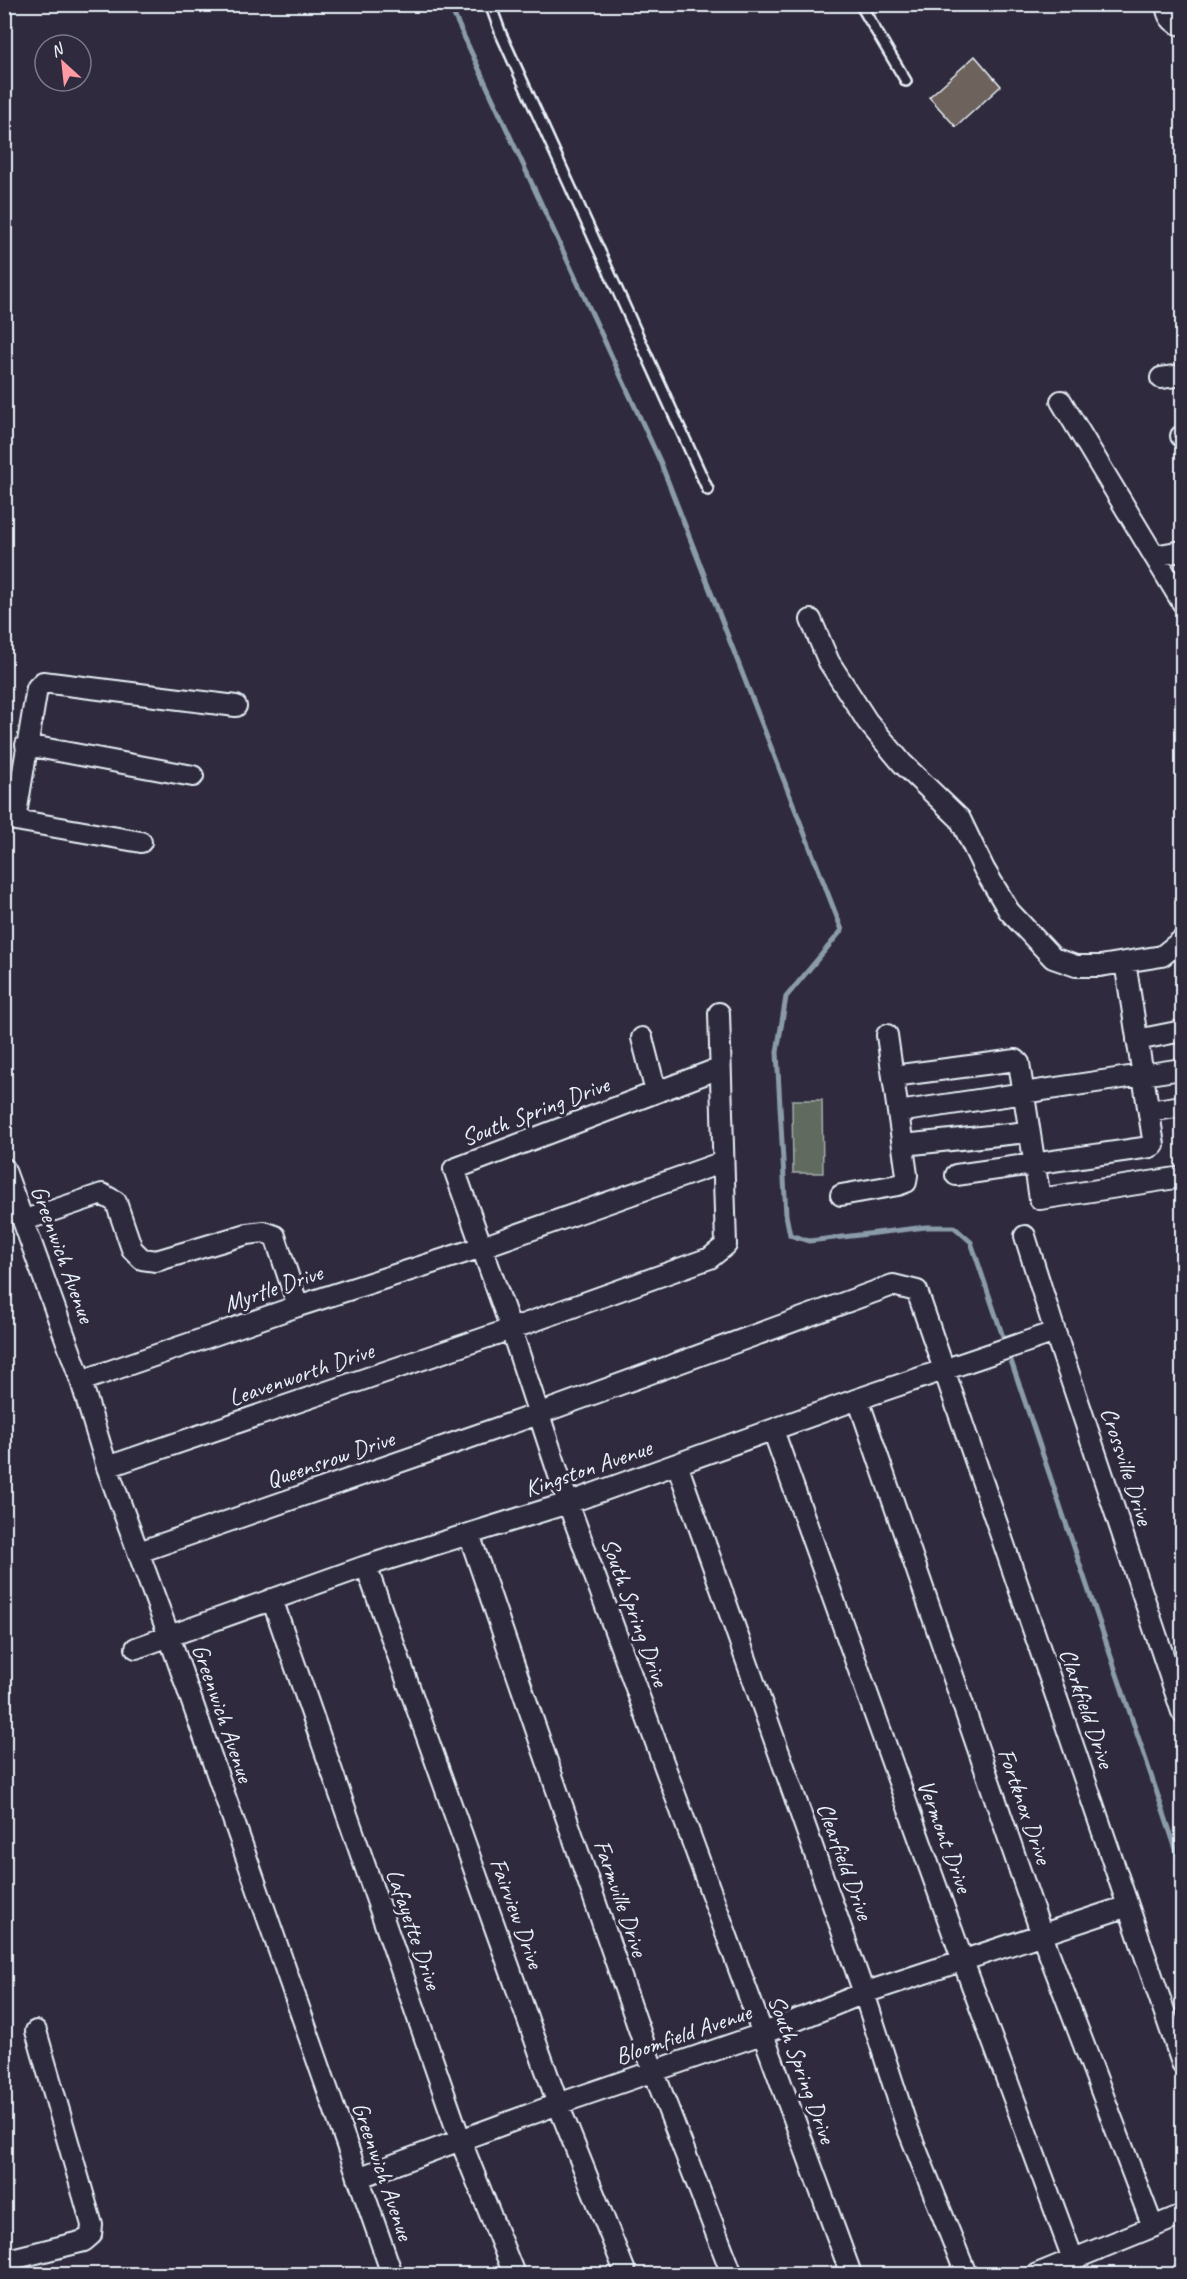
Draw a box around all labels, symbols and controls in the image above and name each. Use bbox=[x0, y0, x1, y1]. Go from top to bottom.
north arrow bbox=[33, 33, 93, 93]
text: N bbox=[48, 38, 68, 62]
street label: South Spring Drive bbox=[457, 1068, 615, 1153]
street label: Greenwich Avenue bbox=[24, 1181, 102, 1329]
street label: Myrtle Drive bbox=[220, 1256, 328, 1319]
street label: Leavenworth Drive bbox=[225, 1334, 380, 1413]
street label: Crossville Drive bbox=[1094, 1403, 1161, 1531]
street label: Queensrow Drive bbox=[262, 1422, 400, 1495]
street label: Kingston Avenue bbox=[521, 1432, 657, 1504]
street label: South Spring Drive bbox=[594, 1534, 676, 1692]
street label: Greenwich Avenue bbox=[185, 1640, 261, 1788]
street label: Clarkfield Drive bbox=[1053, 1644, 1122, 1774]
street label: Fortknox Drive bbox=[991, 1744, 1059, 1870]
street label: Vermont Drive bbox=[911, 1775, 980, 1899]
street label: Clearfield Drive bbox=[810, 1798, 881, 1926]
street label: Farmville Drive bbox=[587, 1836, 656, 1962]
street label: Fairview Drive bbox=[483, 1854, 552, 1974]
street label: Lafayette Drive bbox=[379, 1865, 449, 1995]
street label: South Spring Drive bbox=[761, 1991, 843, 2149]
street label: Bloomfield Avenue bbox=[611, 1996, 757, 2071]
street label: Greenwich Avenue bbox=[345, 2098, 421, 2246]

